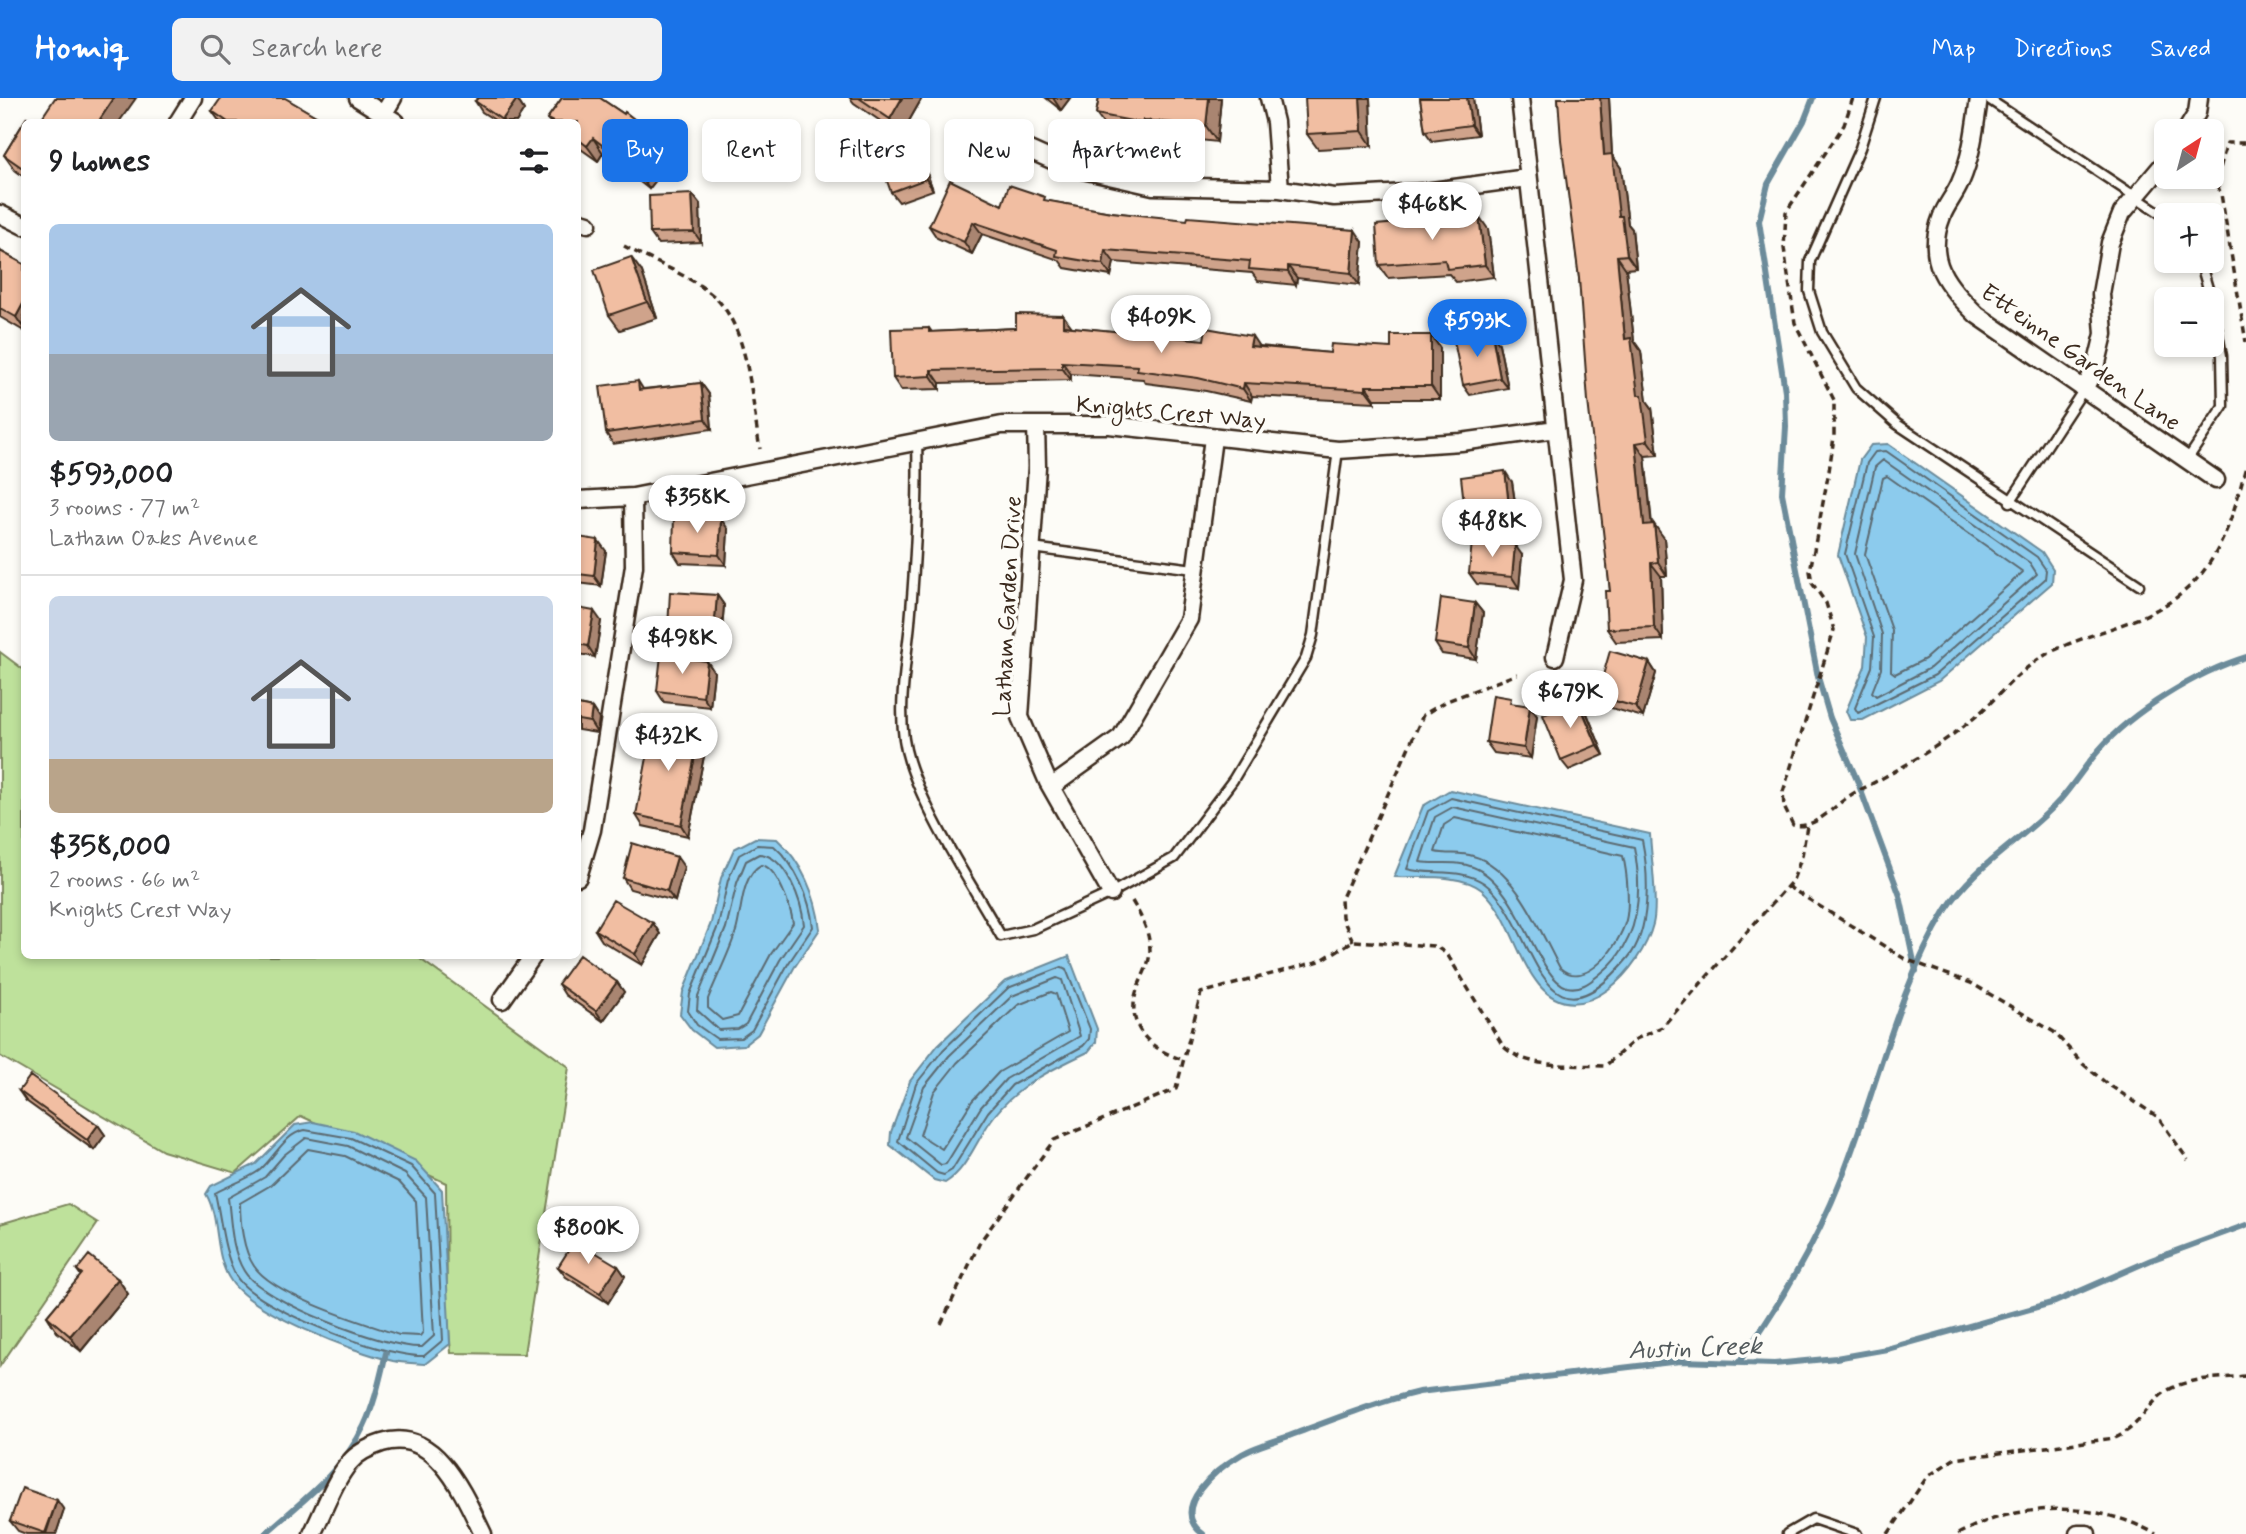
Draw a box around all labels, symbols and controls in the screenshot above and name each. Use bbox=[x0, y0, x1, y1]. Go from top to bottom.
search box bbox=[172, 18, 662, 81]
text: Homiq bbox=[35, 27, 130, 71]
icon: search bbox=[196, 30, 234, 68]
text: Search here bbox=[252, 32, 382, 66]
text: Map bbox=[1932, 34, 1976, 65]
text: Directions bbox=[2014, 34, 2112, 65]
text: Saved bbox=[2150, 34, 2211, 65]
chip: Buy bbox=[602, 119, 688, 182]
chip: Rent bbox=[702, 119, 801, 182]
chip: Filters bbox=[815, 119, 930, 182]
chip: New bbox=[944, 119, 1034, 182]
chip: Apartment bbox=[1048, 119, 1205, 182]
north arrow bbox=[2154, 119, 2224, 189]
map controls bbox=[2154, 119, 2224, 357]
text: 9 homes bbox=[49, 142, 150, 181]
icon: filters bbox=[515, 142, 553, 180]
pin: $468K bbox=[1383, 183, 1481, 242]
text: $468K bbox=[1398, 190, 1466, 220]
button: + bbox=[2154, 203, 2224, 273]
icon: home bbox=[238, 269, 364, 395]
street label: Etteinne Garden Lane bbox=[1974, 278, 2186, 439]
button: − bbox=[2154, 287, 2224, 357]
pin: $409K bbox=[1112, 296, 1210, 355]
pin: $593K bbox=[1428, 300, 1526, 359]
text: $409K bbox=[1127, 303, 1195, 333]
text: $593K bbox=[1444, 307, 1510, 337]
street label: Knights Crest Way bbox=[1074, 390, 1267, 439]
text: $593,000 bbox=[49, 455, 173, 494]
pin: $358K bbox=[648, 476, 746, 535]
text: $358K bbox=[665, 483, 729, 513]
text: 3 rooms · 77 m² bbox=[49, 494, 200, 524]
street label: Latham Garden Drive bbox=[987, 495, 1030, 717]
pin: $488K bbox=[1443, 500, 1541, 559]
text: $488K bbox=[1458, 507, 1526, 537]
text: Latham Oaks Avenue bbox=[49, 524, 258, 554]
pin: $498K bbox=[633, 616, 731, 676]
text: $498K bbox=[647, 624, 717, 654]
icon: home bbox=[238, 641, 364, 767]
pin: $679K bbox=[1521, 670, 1619, 730]
text: $679K bbox=[1537, 678, 1603, 708]
pin: $432K bbox=[619, 714, 717, 773]
text: $432K bbox=[635, 721, 701, 751]
text: $358,000 bbox=[49, 827, 171, 866]
text: 2 rooms · 66 m² bbox=[49, 866, 200, 896]
text: Knights Crest Way bbox=[49, 896, 232, 926]
pin: $800K bbox=[539, 1206, 637, 1266]
text: $800K bbox=[553, 1214, 623, 1244]
water label: Austin Creek bbox=[1628, 1330, 1764, 1368]

